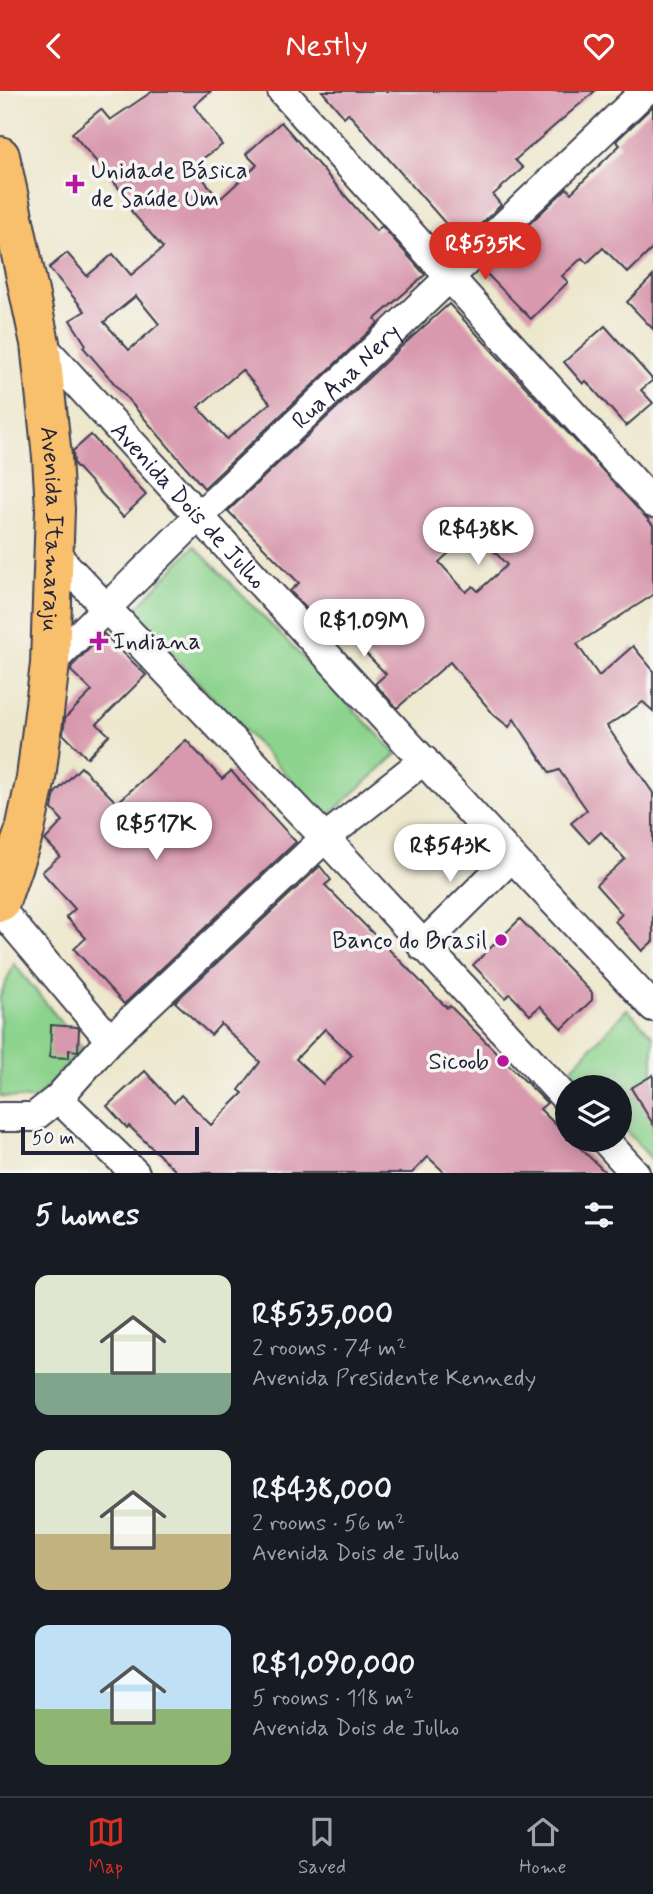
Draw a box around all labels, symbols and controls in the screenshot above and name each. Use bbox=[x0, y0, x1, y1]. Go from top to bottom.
text: Nestly bbox=[285, 25, 368, 67]
icon: back bbox=[35, 27, 73, 65]
icon: heart bbox=[580, 27, 618, 65]
place label: Unidade Básica de Saúde Um bbox=[91, 156, 248, 215]
marker: Unidade Básica de Saúde Um bbox=[65, 174, 85, 194]
pin: R$535K bbox=[428, 223, 542, 282]
text: R$535K bbox=[445, 230, 525, 260]
street label: Rua Ana Nery bbox=[286, 318, 408, 436]
street label: Avenida Dois de Julho bbox=[103, 416, 272, 596]
street label: Avenida Itamaraju bbox=[32, 425, 69, 633]
pin: R$438K bbox=[421, 507, 535, 567]
text: R$438K bbox=[439, 515, 517, 545]
pin: R$1.09M bbox=[299, 599, 429, 659]
text: R$1.09M bbox=[320, 607, 408, 637]
place label: Indiana bbox=[113, 627, 201, 658]
marker: Indiana bbox=[91, 633, 107, 649]
pin: R$517K bbox=[99, 803, 213, 862]
text: R$517K bbox=[116, 810, 196, 840]
pin: R$543K bbox=[393, 825, 507, 884]
text: R$543K bbox=[410, 832, 490, 862]
place label: Banco do Brasil bbox=[332, 926, 487, 957]
marker: Banco do Brasil bbox=[493, 932, 509, 948]
place label: Sicoob bbox=[428, 1047, 489, 1078]
marker: Sicoob bbox=[495, 1053, 511, 1069]
map controls bbox=[555, 1075, 632, 1152]
button: layers bbox=[555, 1075, 632, 1152]
scale bar bbox=[21, 1124, 200, 1156]
text: 50 m bbox=[32, 1126, 75, 1151]
text: 5 homes bbox=[35, 1196, 140, 1235]
icon: filters bbox=[580, 1196, 618, 1234]
text: R$535,000 bbox=[252, 1295, 393, 1334]
icon: home bbox=[91, 1303, 175, 1387]
text: 2 rooms · 74 m² bbox=[252, 1334, 407, 1364]
text: Avenida Presidente Kennedy bbox=[252, 1364, 536, 1394]
text: R$438,000 bbox=[252, 1470, 392, 1509]
icon: home bbox=[91, 1478, 175, 1562]
text: 2 rooms · 56 m² bbox=[252, 1509, 405, 1539]
text: Avenida Dois de Julho bbox=[252, 1539, 459, 1569]
text: R$1,090,000 bbox=[252, 1645, 415, 1684]
icon: home bbox=[91, 1653, 175, 1737]
text: 5 rooms · 118 m² bbox=[252, 1684, 414, 1714]
text: Avenida Dois de Julho bbox=[252, 1714, 459, 1744]
tab: Map bbox=[87, 1813, 125, 1880]
tab: Saved bbox=[298, 1813, 346, 1880]
tab: Home bbox=[519, 1813, 566, 1880]

